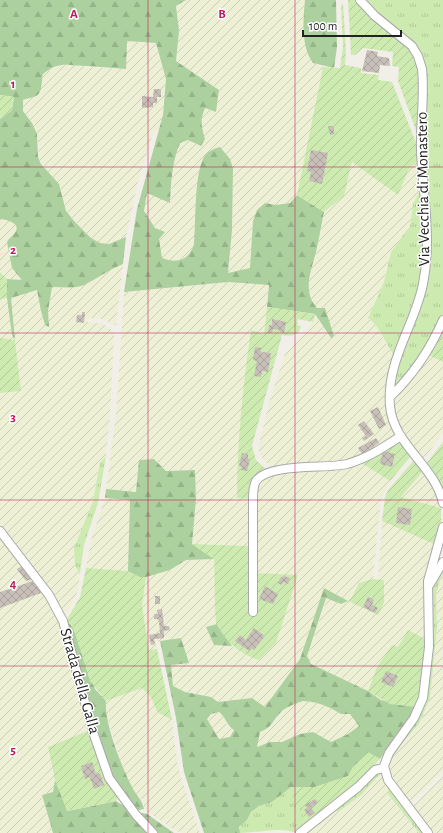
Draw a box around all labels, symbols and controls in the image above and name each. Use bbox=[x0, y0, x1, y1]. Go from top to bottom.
text: A bbox=[70, 8, 78, 21]
text: B bbox=[218, 8, 226, 21]
scale bar bbox=[303, 12, 401, 38]
text: 100 m bbox=[309, 20, 337, 32]
text: 1 bbox=[11, 78, 15, 91]
street label: Via Vecchia di Monastero bbox=[414, 111, 432, 267]
text: 2 bbox=[10, 244, 16, 257]
text: 3 bbox=[10, 411, 16, 424]
text: 4 bbox=[10, 578, 17, 591]
street label: Strada della Galla bbox=[57, 626, 103, 736]
text: 5 bbox=[10, 744, 16, 757]

